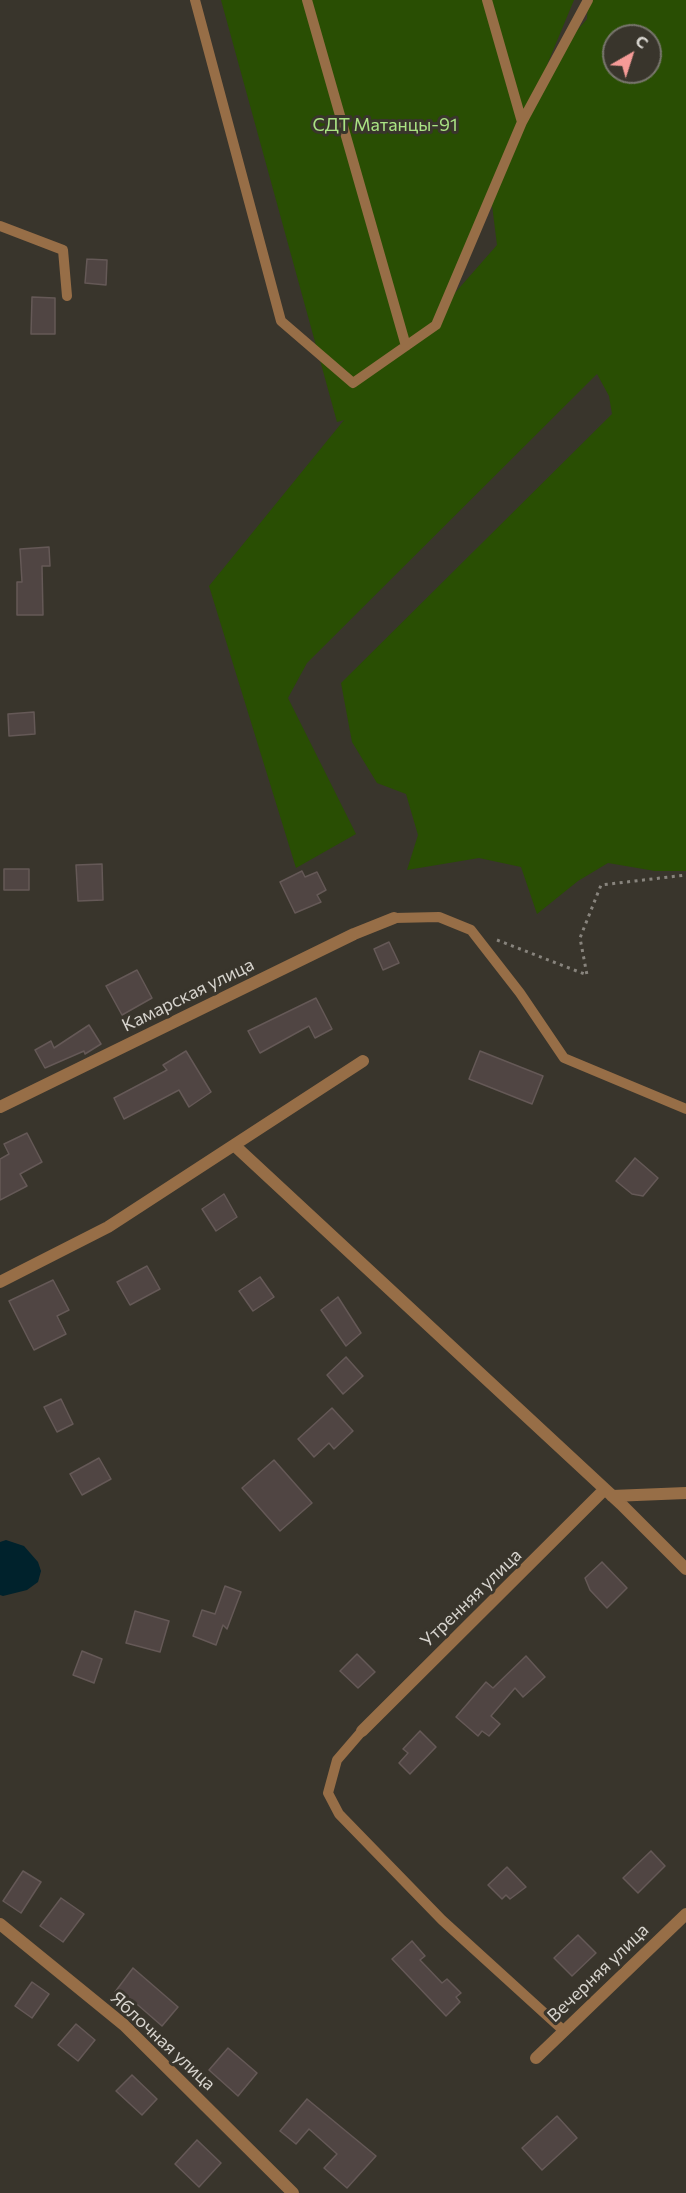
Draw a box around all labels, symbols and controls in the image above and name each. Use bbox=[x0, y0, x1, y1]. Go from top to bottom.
north arrow bbox=[602, 24, 662, 84]
text: С bbox=[632, 30, 653, 52]
park label: СДТ Матанцы-91 bbox=[312, 114, 458, 136]
street label: Камарская улица bbox=[119, 954, 257, 1036]
street label: Утренняя улица bbox=[416, 1544, 526, 1652]
street label: Вечерняя улица bbox=[543, 1919, 653, 2027]
street label: Яблочная улица bbox=[106, 1987, 220, 2095]

